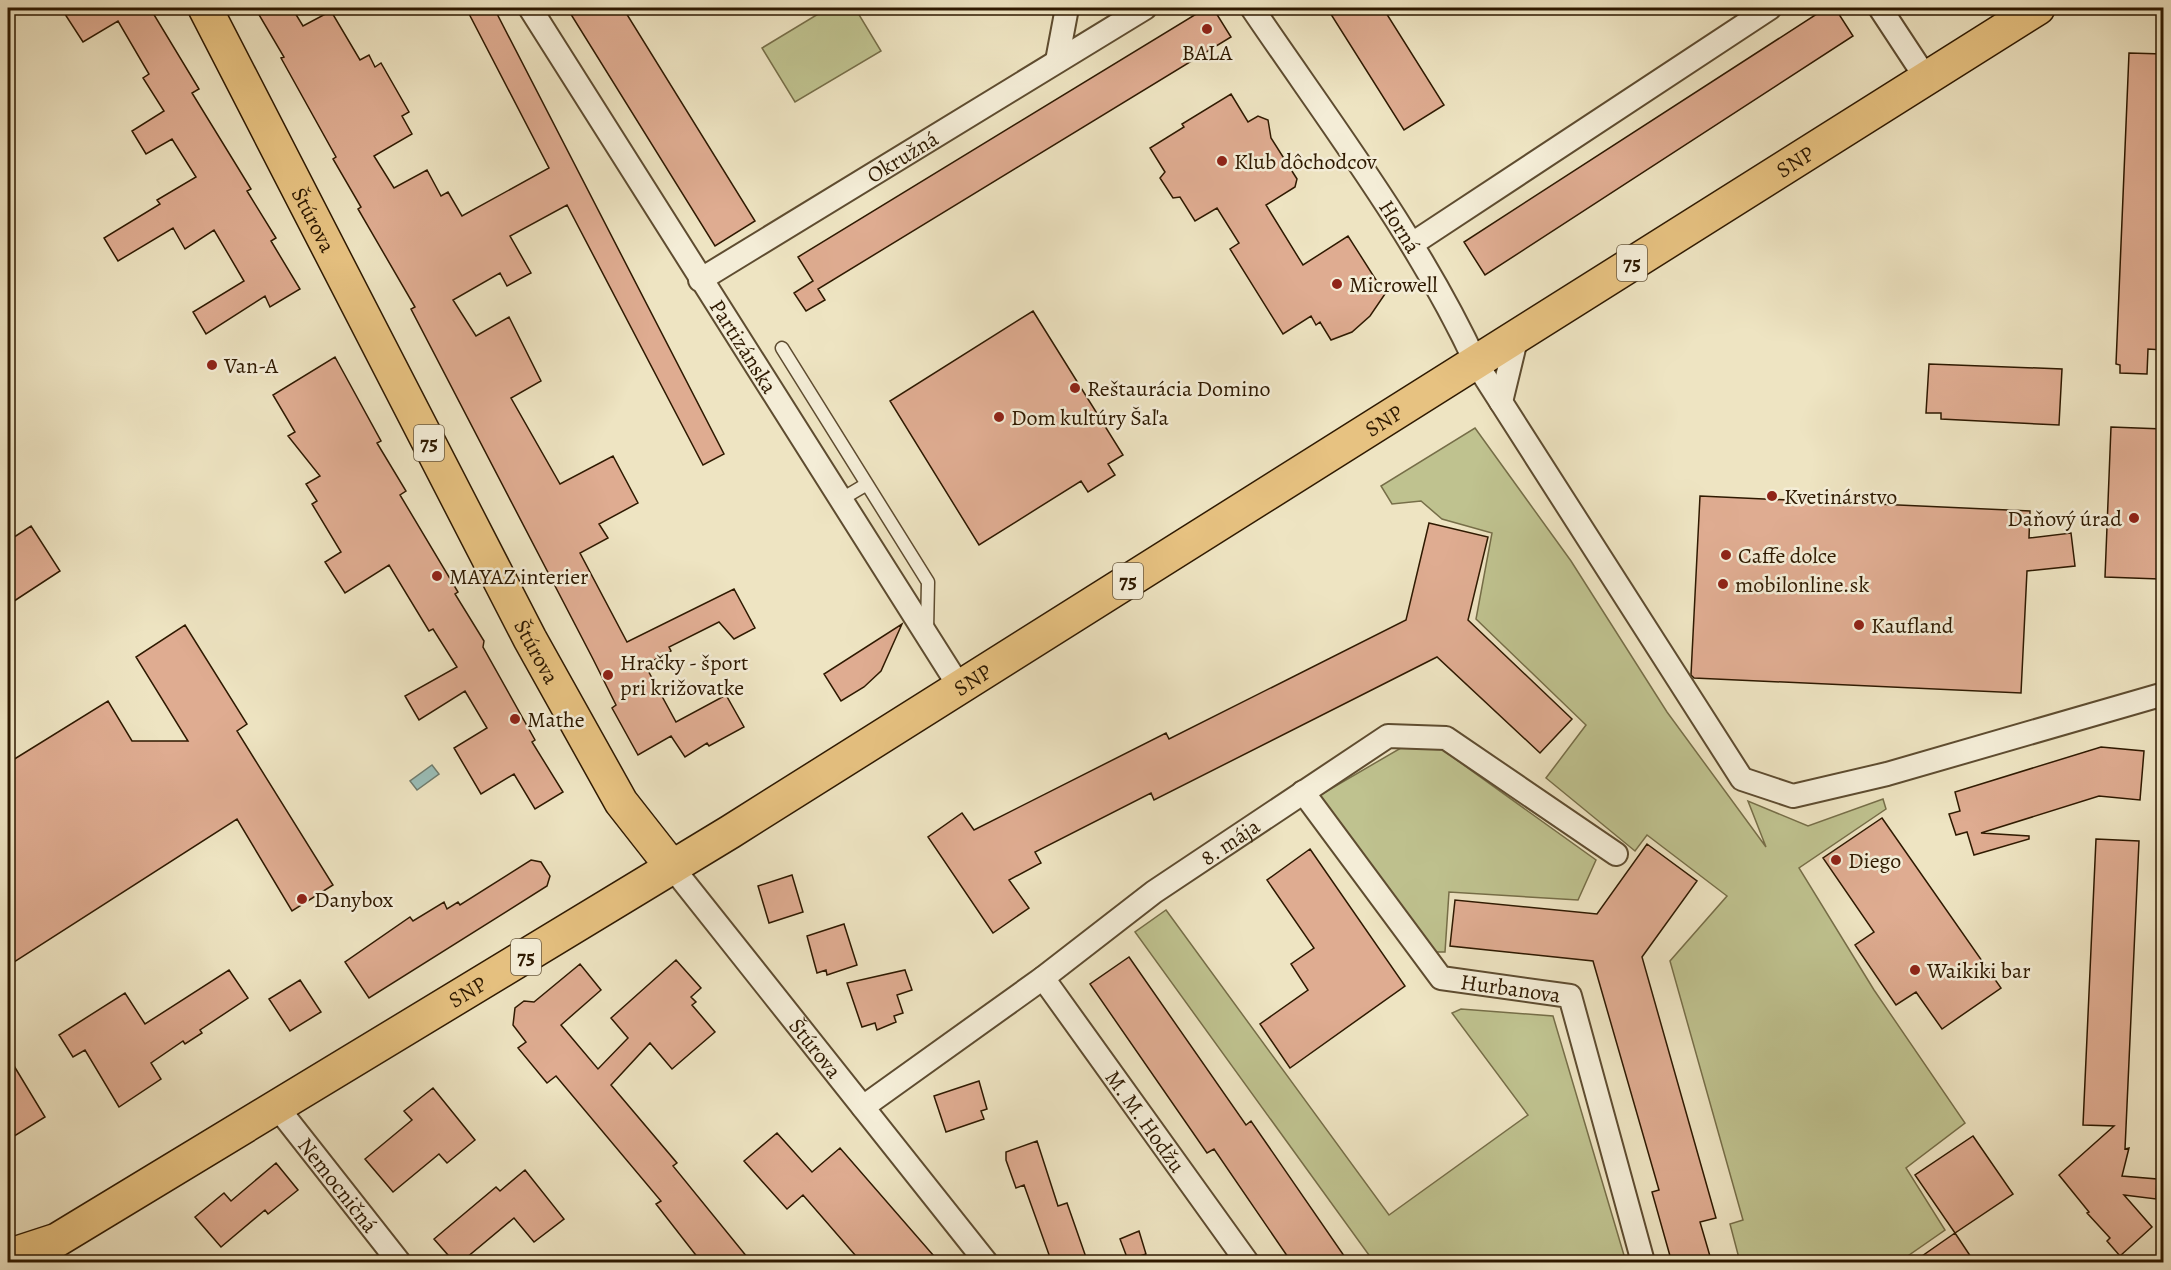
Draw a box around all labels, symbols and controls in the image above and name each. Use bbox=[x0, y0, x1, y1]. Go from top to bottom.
marker: BALA bbox=[1200, 22, 1214, 36]
place label: BALA bbox=[1182, 38, 1233, 68]
street label: Okružná bbox=[861, 123, 945, 191]
street label: SNP bbox=[1771, 139, 1820, 185]
place label: Klub dôchodcov bbox=[1234, 147, 1377, 177]
marker: Klub dôchodcov bbox=[1215, 154, 1229, 168]
street label: Štúrova bbox=[284, 182, 343, 258]
street label: Horná bbox=[1371, 194, 1428, 260]
road number: 75 bbox=[1617, 245, 1647, 281]
place label: Microwell bbox=[1349, 270, 1438, 300]
marker: Microwell bbox=[1330, 277, 1344, 291]
street label: Partizánska bbox=[702, 294, 784, 400]
place label: Van-A bbox=[223, 351, 279, 381]
marker: Van-A bbox=[205, 358, 219, 372]
place label: Reštaurácia Domino bbox=[1087, 374, 1270, 404]
marker: Reštaurácia Domino bbox=[1068, 381, 1082, 395]
street label: SNP bbox=[1359, 398, 1409, 444]
place label: Dom kultúry Šaľa bbox=[1011, 403, 1170, 433]
marker: Dom kultúry Šaľa bbox=[992, 410, 1006, 424]
road number: 75 bbox=[414, 425, 444, 461]
place label: Kvetinárstvo bbox=[1784, 482, 1897, 512]
marker: Kvetinárstvo bbox=[1765, 489, 1779, 503]
place label: Daňový úrad bbox=[2007, 504, 2122, 534]
marker: Daňový úrad bbox=[2127, 511, 2141, 525]
place label: Caffe dolce bbox=[1738, 541, 1837, 571]
marker: Caffe dolce bbox=[1719, 548, 1733, 562]
place label: MAYAZ interier bbox=[449, 562, 589, 592]
road number: 75 bbox=[1113, 563, 1143, 599]
marker: MAYAZ interier bbox=[430, 569, 444, 583]
place label: mobilonline.sk bbox=[1735, 570, 1869, 600]
marker: mobilonline.sk bbox=[1716, 577, 1730, 591]
place label: Kaufland bbox=[1871, 611, 1954, 641]
street label: Štúrova bbox=[506, 614, 566, 690]
marker: Kaufland bbox=[1852, 618, 1866, 632]
place label: Hračky - šport pri križovatke bbox=[620, 648, 748, 703]
street label: SNP bbox=[948, 657, 998, 703]
marker: Hračky - šport pri križovatke bbox=[601, 668, 615, 682]
place label: Mathe bbox=[527, 705, 585, 735]
marker: Mathe bbox=[508, 712, 522, 726]
street label: 8. mája bbox=[1195, 811, 1267, 873]
place label: Diego bbox=[1848, 846, 1901, 876]
marker: Diego bbox=[1829, 853, 1843, 867]
place label: Danybox bbox=[314, 885, 394, 915]
marker: Danybox bbox=[295, 892, 309, 906]
road number: 75 bbox=[511, 939, 541, 975]
place label: Waikiki bar bbox=[1926, 956, 2031, 986]
marker: Waikiki bar bbox=[1908, 963, 1922, 977]
street label: Hurbanova bbox=[1459, 967, 1563, 1011]
street label: SNP bbox=[443, 969, 492, 1015]
street label: Štúrova bbox=[782, 1012, 849, 1086]
street label: M. M. Hodžu bbox=[1098, 1064, 1192, 1179]
street label: Nemocničná bbox=[290, 1131, 385, 1240]

